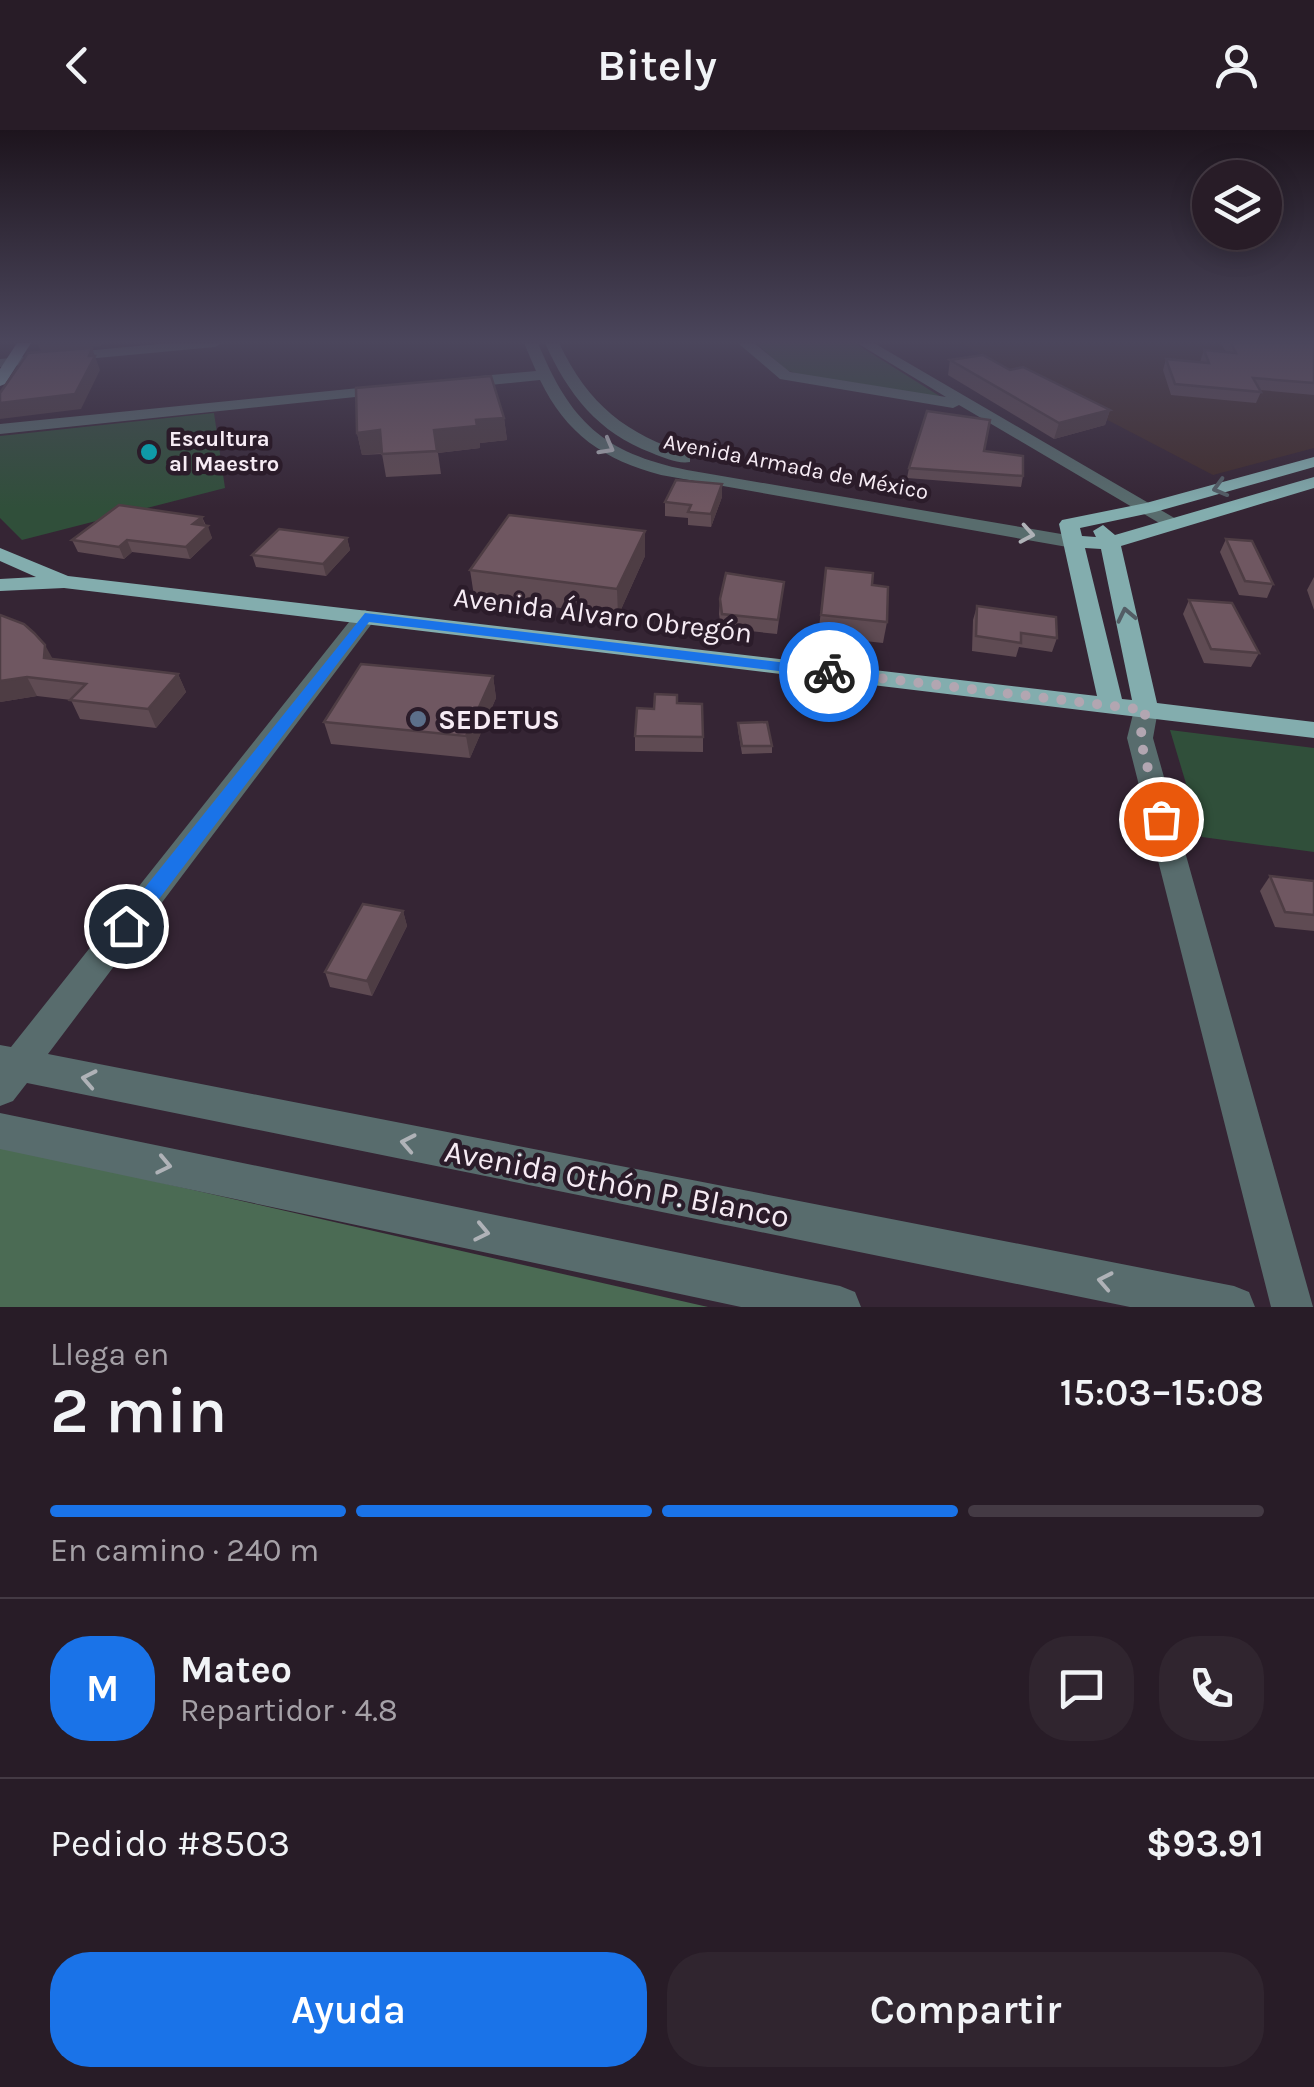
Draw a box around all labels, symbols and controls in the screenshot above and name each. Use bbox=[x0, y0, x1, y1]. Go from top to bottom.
icon: back bbox=[50, 38, 105, 93]
icon: person bbox=[1209, 38, 1264, 93]
text: Bitely bbox=[597, 39, 717, 91]
map controls bbox=[1192, 160, 1282, 250]
button: layers bbox=[1192, 160, 1282, 250]
place label: Escultura al Maestro bbox=[169, 426, 279, 477]
street label: Avenida Armada de México bbox=[661, 429, 931, 505]
one-way arrow bbox=[596, 435, 614, 455]
marker: Escultura al Maestro bbox=[138, 441, 160, 463]
one-way arrow bbox=[1212, 476, 1229, 497]
one-way arrow bbox=[1019, 523, 1035, 544]
street label: Avenida Álvaro Obregón bbox=[452, 579, 754, 650]
one-way arrow bbox=[1116, 606, 1137, 623]
courier bbox=[779, 622, 879, 722]
icon: bike bbox=[802, 645, 857, 700]
place label: SEDETUS bbox=[438, 703, 560, 736]
marker: SEDETUS bbox=[407, 708, 429, 730]
pin bbox=[1119, 777, 1204, 862]
icon: bag bbox=[1134, 792, 1189, 847]
pin bbox=[84, 884, 169, 969]
icon: home bbox=[99, 899, 154, 954]
one-way arrow bbox=[81, 1070, 98, 1091]
street label: Avenida Othón P. Blanco bbox=[441, 1132, 793, 1236]
one-way arrow bbox=[400, 1133, 417, 1154]
one-way arrow bbox=[155, 1154, 172, 1175]
one-way arrow bbox=[473, 1220, 490, 1241]
one-way arrow bbox=[1096, 1272, 1113, 1293]
text: Llega en bbox=[50, 1336, 169, 1373]
text: 15:03–15:08 bbox=[1060, 1370, 1264, 1415]
text: 2 min bbox=[50, 1372, 227, 1448]
text: En camino · 240 m bbox=[50, 1532, 319, 1569]
button: chat bbox=[1029, 1636, 1134, 1741]
button: phone bbox=[1159, 1636, 1264, 1741]
text: Mateo bbox=[180, 1647, 292, 1692]
text: M bbox=[86, 1666, 119, 1711]
text: Repartidor · 4.8 bbox=[180, 1692, 398, 1729]
text: Pedido #8503 bbox=[50, 1821, 290, 1866]
text: $93.91 bbox=[1146, 1821, 1264, 1866]
button: Ayuda bbox=[50, 1952, 647, 2067]
button: Compartir bbox=[667, 1952, 1264, 2067]

